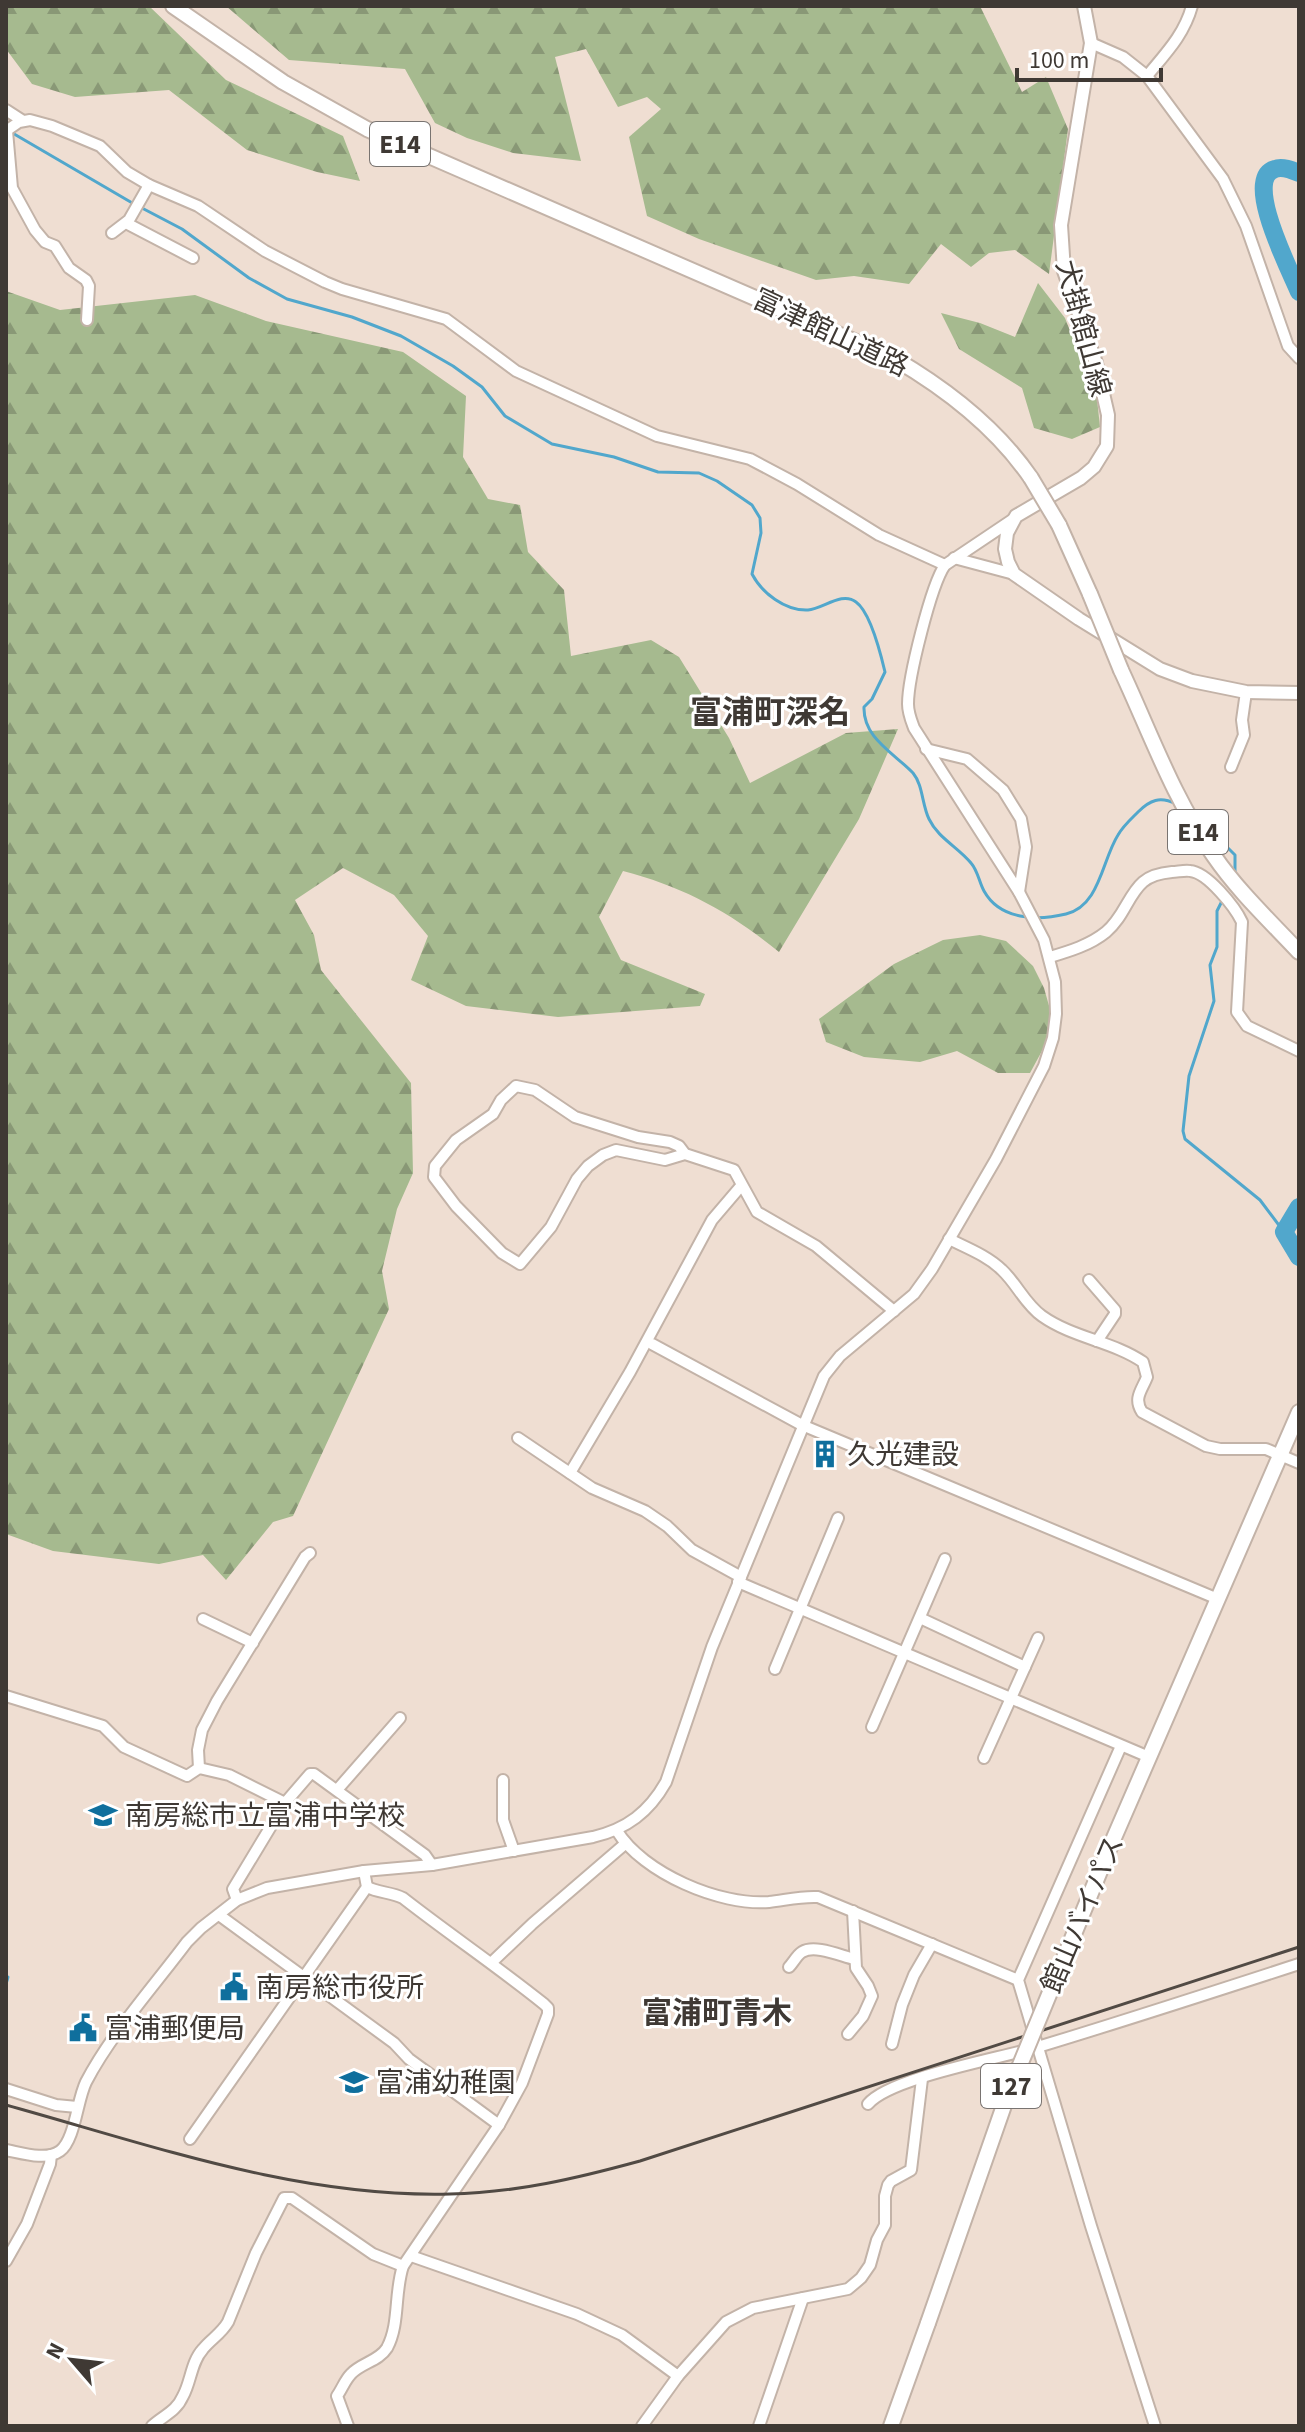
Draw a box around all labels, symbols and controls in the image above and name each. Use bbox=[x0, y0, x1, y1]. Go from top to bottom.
scale bar bbox=[1017, 32, 1161, 82]
text: 100 m bbox=[1029, 43, 1089, 78]
road number: E14 bbox=[370, 122, 430, 166]
street label: 犬掛館山線 bbox=[1046, 255, 1120, 401]
street label: 富津館山道路 bbox=[746, 279, 915, 387]
district label: 富浦町深名 bbox=[690, 690, 850, 736]
road number: E14 bbox=[1168, 810, 1228, 854]
place label: 久光建設 bbox=[847, 1435, 959, 1475]
building icon: 久光建設 bbox=[810, 1439, 840, 1469]
place label: 南房総市立富浦中学校 bbox=[125, 1796, 405, 1836]
school or university icon: 南房総市立富浦中学校 bbox=[88, 1800, 118, 1830]
street label: 館山バイパス bbox=[1032, 1830, 1134, 1999]
place label: 南房総市役所 bbox=[256, 1968, 424, 2008]
public building icon: 南房総市役所 bbox=[219, 1972, 249, 2002]
district label: 富浦町青木 bbox=[642, 1992, 792, 2035]
place label: 富浦郵便局 bbox=[105, 2009, 245, 2049]
public building icon: 富浦郵便局 bbox=[68, 2013, 98, 2043]
place label: 富浦幼稚園 bbox=[376, 2063, 516, 2103]
road number: 127 bbox=[981, 2064, 1041, 2108]
school or university icon: 富浦幼稚園 bbox=[339, 2067, 369, 2097]
north arrow bbox=[32, 2320, 112, 2400]
text: N bbox=[38, 2337, 73, 2365]

